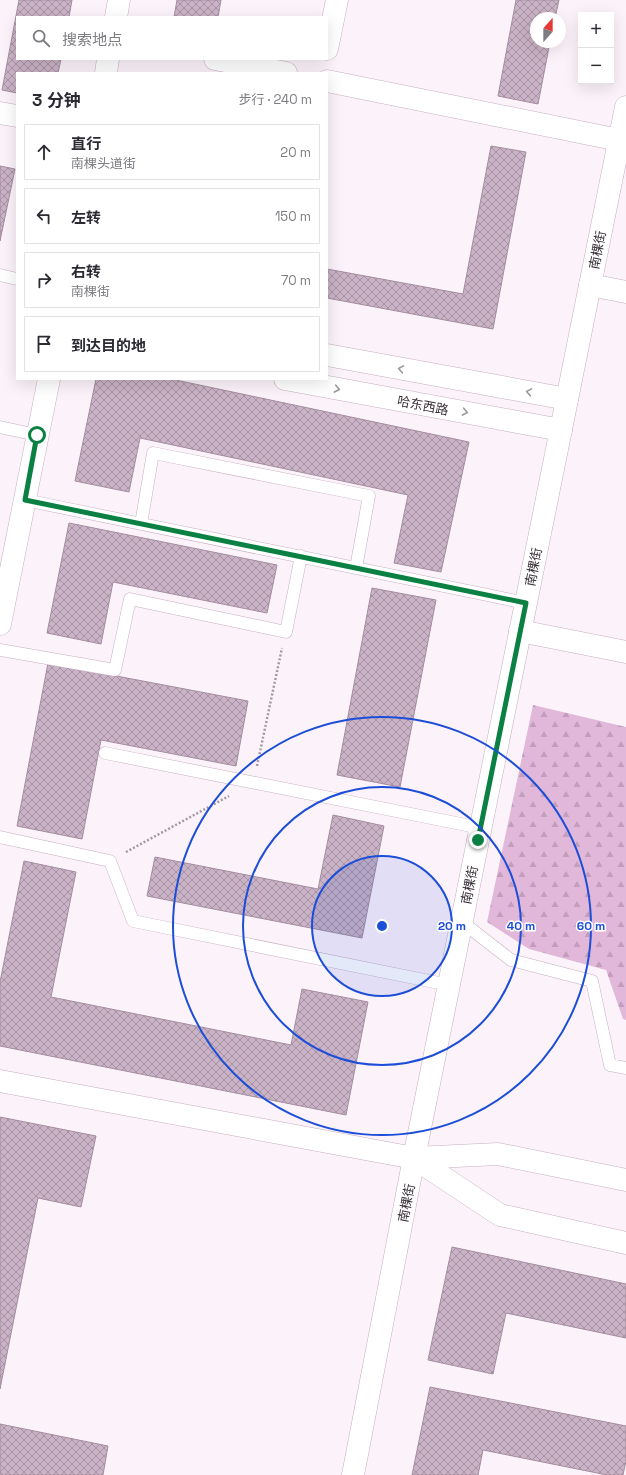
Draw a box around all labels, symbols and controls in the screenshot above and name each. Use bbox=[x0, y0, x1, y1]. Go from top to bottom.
north arrow bbox=[530, 12, 566, 48]
map controls bbox=[578, 12, 614, 84]
button: + bbox=[578, 12, 614, 48]
search box bbox=[16, 16, 328, 60]
icon: search bbox=[30, 27, 52, 49]
text: 搜索地点 bbox=[62, 30, 122, 49]
button: − bbox=[578, 48, 614, 84]
text: 3 分钟 bbox=[32, 89, 81, 111]
text: 步行 · 240 m bbox=[238, 91, 312, 108]
text: 直行 bbox=[71, 134, 101, 153]
icon: ahead bbox=[33, 141, 55, 163]
text: 20 m bbox=[280, 144, 311, 161]
text: 南棵头道街 bbox=[71, 155, 136, 172]
icon: left bbox=[33, 205, 55, 227]
text: 左转 bbox=[71, 208, 101, 227]
text: 150 m bbox=[275, 208, 311, 225]
street label: 南棵街 bbox=[585, 229, 610, 271]
text: 右转 bbox=[71, 262, 101, 281]
icon: right bbox=[33, 269, 55, 291]
text: 70 m bbox=[281, 272, 311, 289]
text: 南棵街 bbox=[71, 283, 110, 300]
icon: arrive bbox=[33, 333, 55, 355]
text: 到达目的地 bbox=[71, 336, 146, 355]
one-way arrow bbox=[398, 365, 404, 374]
one-way arrow bbox=[334, 384, 340, 392]
one-way arrow bbox=[525, 389, 532, 397]
street label: 哈东西路 bbox=[396, 392, 450, 419]
one-way arrow bbox=[462, 408, 468, 416]
route start bbox=[28, 426, 46, 444]
street label: 南棵街 bbox=[521, 546, 546, 588]
route end bbox=[469, 831, 487, 849]
street label: 南棵街 bbox=[457, 864, 482, 906]
text: 20 m bbox=[438, 918, 466, 934]
text: 40 m bbox=[507, 918, 535, 934]
text: 60 m bbox=[577, 918, 605, 934]
centre of rings bbox=[375, 919, 389, 933]
street label: 南棵街 bbox=[394, 1182, 419, 1224]

